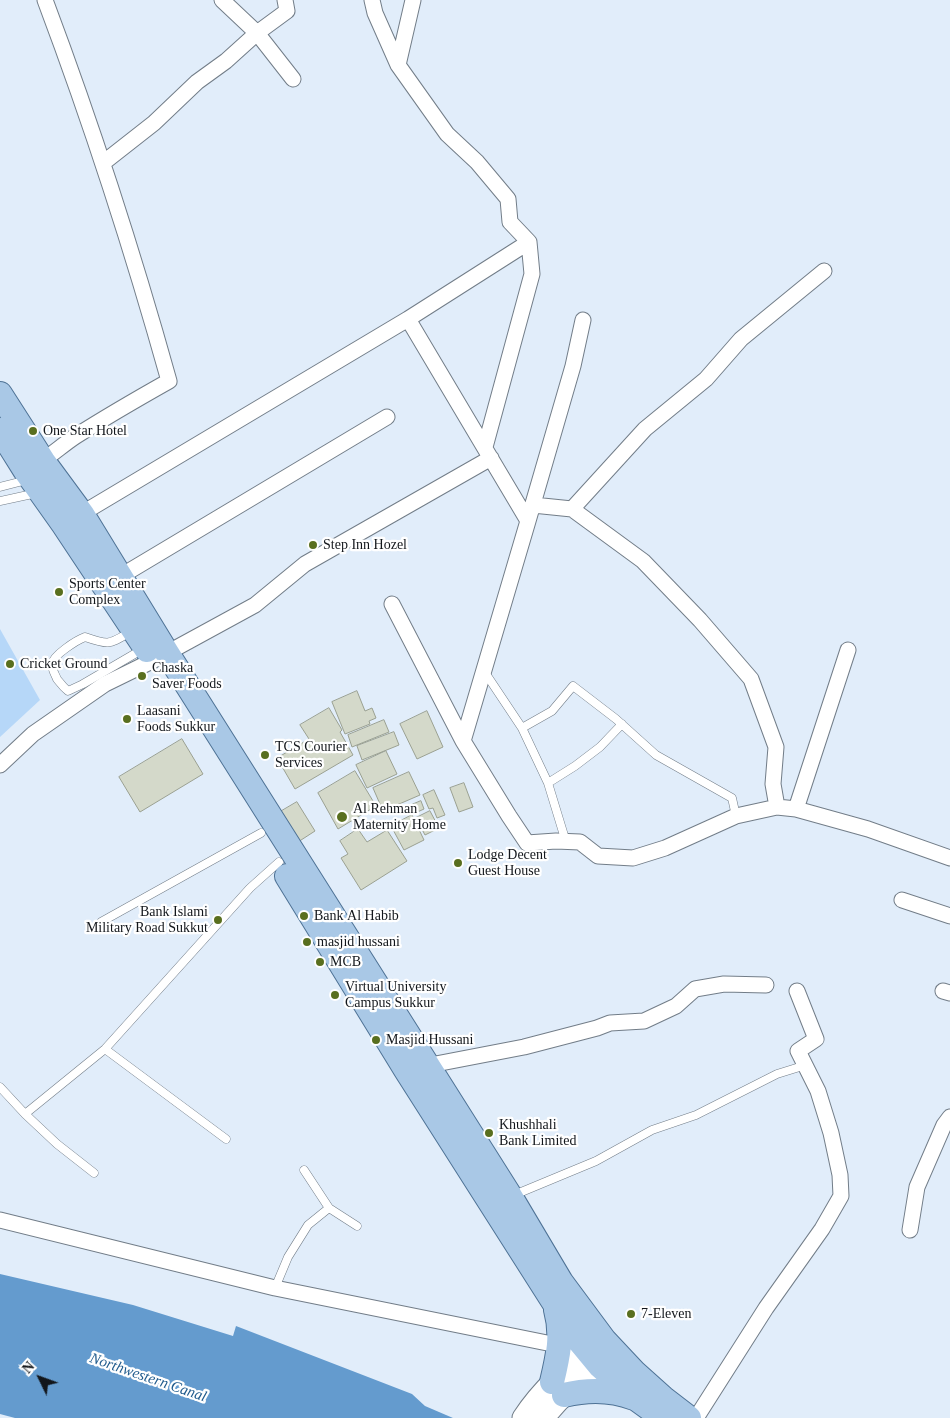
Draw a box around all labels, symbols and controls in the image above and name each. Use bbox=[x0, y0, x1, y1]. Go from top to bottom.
place label: One Star Hotel bbox=[43, 423, 134, 439]
marker: One Star Hotel bbox=[27, 425, 39, 437]
place label: Step Inn Hozel bbox=[323, 537, 413, 553]
marker: Step Inn Hozel bbox=[307, 539, 319, 551]
place label: Sports Center Complex bbox=[69, 576, 155, 608]
marker: Sports Center Complex bbox=[53, 586, 65, 598]
place label: Cricket Ground bbox=[20, 656, 113, 672]
marker: Cricket Ground bbox=[4, 658, 16, 670]
place label: Chaska Saver Foods bbox=[152, 660, 229, 692]
marker: Chaska Saver Foods bbox=[136, 670, 148, 682]
place label: Laasani Foods Sukkur bbox=[137, 703, 222, 736]
marker: Laasani Foods Sukkur bbox=[121, 713, 133, 725]
place label: TCS Courier Services bbox=[275, 739, 349, 772]
marker: TCS Courier Services bbox=[259, 749, 271, 761]
place label: Al Rehman Maternity Home bbox=[353, 801, 453, 834]
marker: Al Rehman Maternity Home bbox=[335, 810, 349, 824]
place label: Lodge Decent Guest House bbox=[468, 847, 554, 880]
marker: Lodge Decent Guest House bbox=[452, 857, 464, 869]
place label: Bank Islami Military Road Sukkut bbox=[80, 904, 208, 936]
place label: Bank Al Habib bbox=[314, 908, 402, 924]
marker: Bank Al Habib bbox=[298, 910, 310, 922]
marker: Bank Islami Military Road Sukkut bbox=[212, 914, 224, 926]
place label: masjid hussani bbox=[317, 934, 411, 950]
marker: masjid hussani bbox=[301, 936, 313, 948]
place label: MCB bbox=[330, 954, 360, 970]
marker: MCB bbox=[314, 956, 326, 968]
place label: Virtual University Campus Sukkur bbox=[345, 979, 450, 1012]
marker: Virtual University Campus Sukkur bbox=[329, 989, 341, 1001]
place label: Masjid Hussani bbox=[386, 1032, 482, 1048]
marker: Masjid Hussani bbox=[370, 1034, 382, 1046]
place label: Khushhali Bank Limited bbox=[499, 1117, 580, 1150]
marker: Khushhali Bank Limited bbox=[483, 1127, 495, 1139]
place label: 7-Eleven bbox=[641, 1306, 696, 1322]
marker: 7-Eleven bbox=[625, 1308, 637, 1320]
water label: Northwestern Canal bbox=[82, 1348, 214, 1408]
north arrow bbox=[15, 1353, 65, 1403]
text: N bbox=[20, 1359, 37, 1376]

